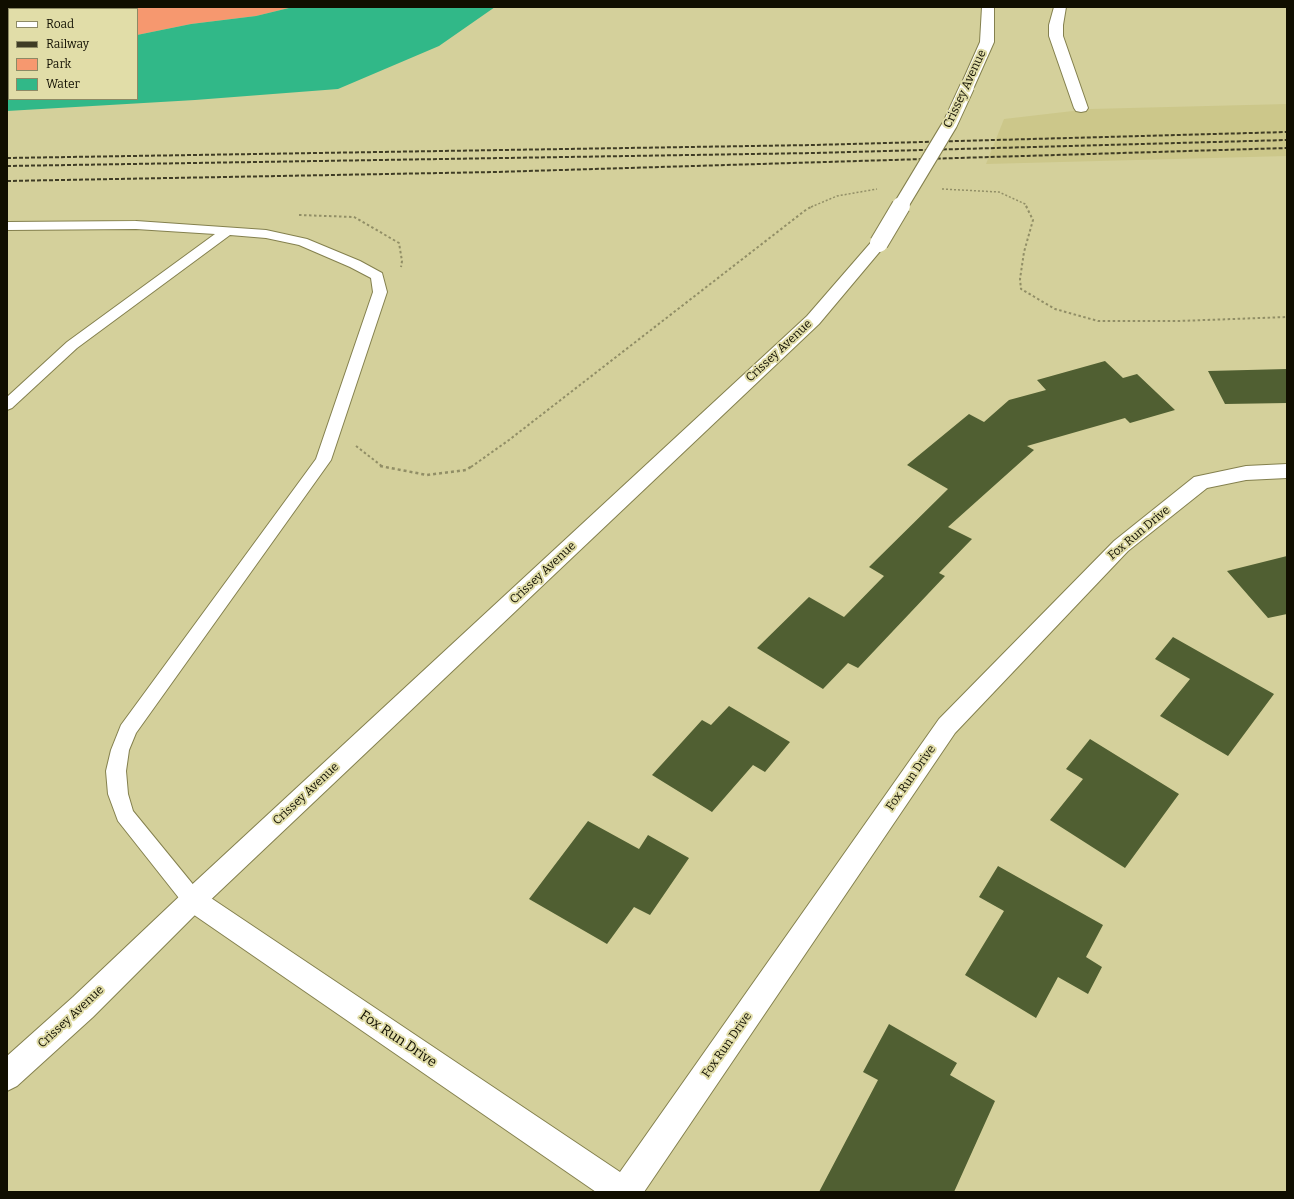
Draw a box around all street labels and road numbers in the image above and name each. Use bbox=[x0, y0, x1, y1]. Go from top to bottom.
street label: Crissey Avenue bbox=[941, 48, 989, 130]
street label: Crissey Avenue bbox=[743, 317, 815, 385]
street label: Fox Run Drive bbox=[1105, 503, 1173, 563]
street label: Crissey Avenue bbox=[507, 539, 579, 607]
street label: Fox Run Drive bbox=[883, 743, 939, 813]
street label: Crissey Avenue bbox=[270, 760, 342, 828]
street label: Crissey Avenue bbox=[35, 983, 107, 1051]
street label: Fox Run Drive bbox=[356, 1007, 440, 1071]
street label: Fox Run Drive bbox=[699, 1010, 755, 1080]

